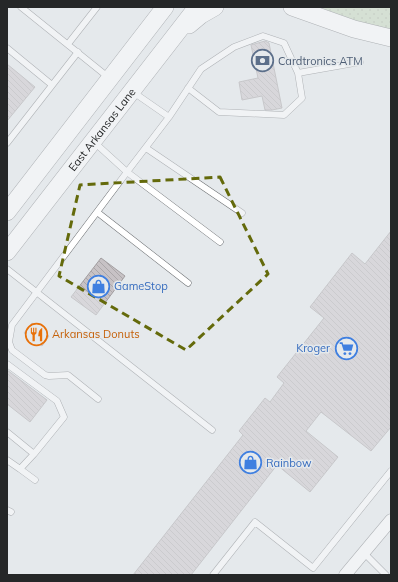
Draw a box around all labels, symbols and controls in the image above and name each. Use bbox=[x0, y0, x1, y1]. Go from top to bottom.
bank icon: Cardtronics ATM bbox=[250, 48, 276, 74]
place label: Cardtronics ATM bbox=[278, 54, 363, 68]
street label: East Arkansas Lane bbox=[65, 85, 139, 174]
shop icon: GameStop bbox=[85, 273, 111, 299]
place label: GameStop bbox=[114, 279, 168, 293]
restaurant icon: Arkansas Donuts bbox=[24, 321, 50, 347]
place label: Arkansas Donuts bbox=[52, 327, 140, 341]
supermarket icon: Kroger bbox=[333, 335, 359, 361]
place label: Kroger bbox=[296, 341, 330, 355]
shop icon: Rainbow bbox=[238, 450, 264, 476]
place label: Rainbow bbox=[266, 456, 312, 470]

